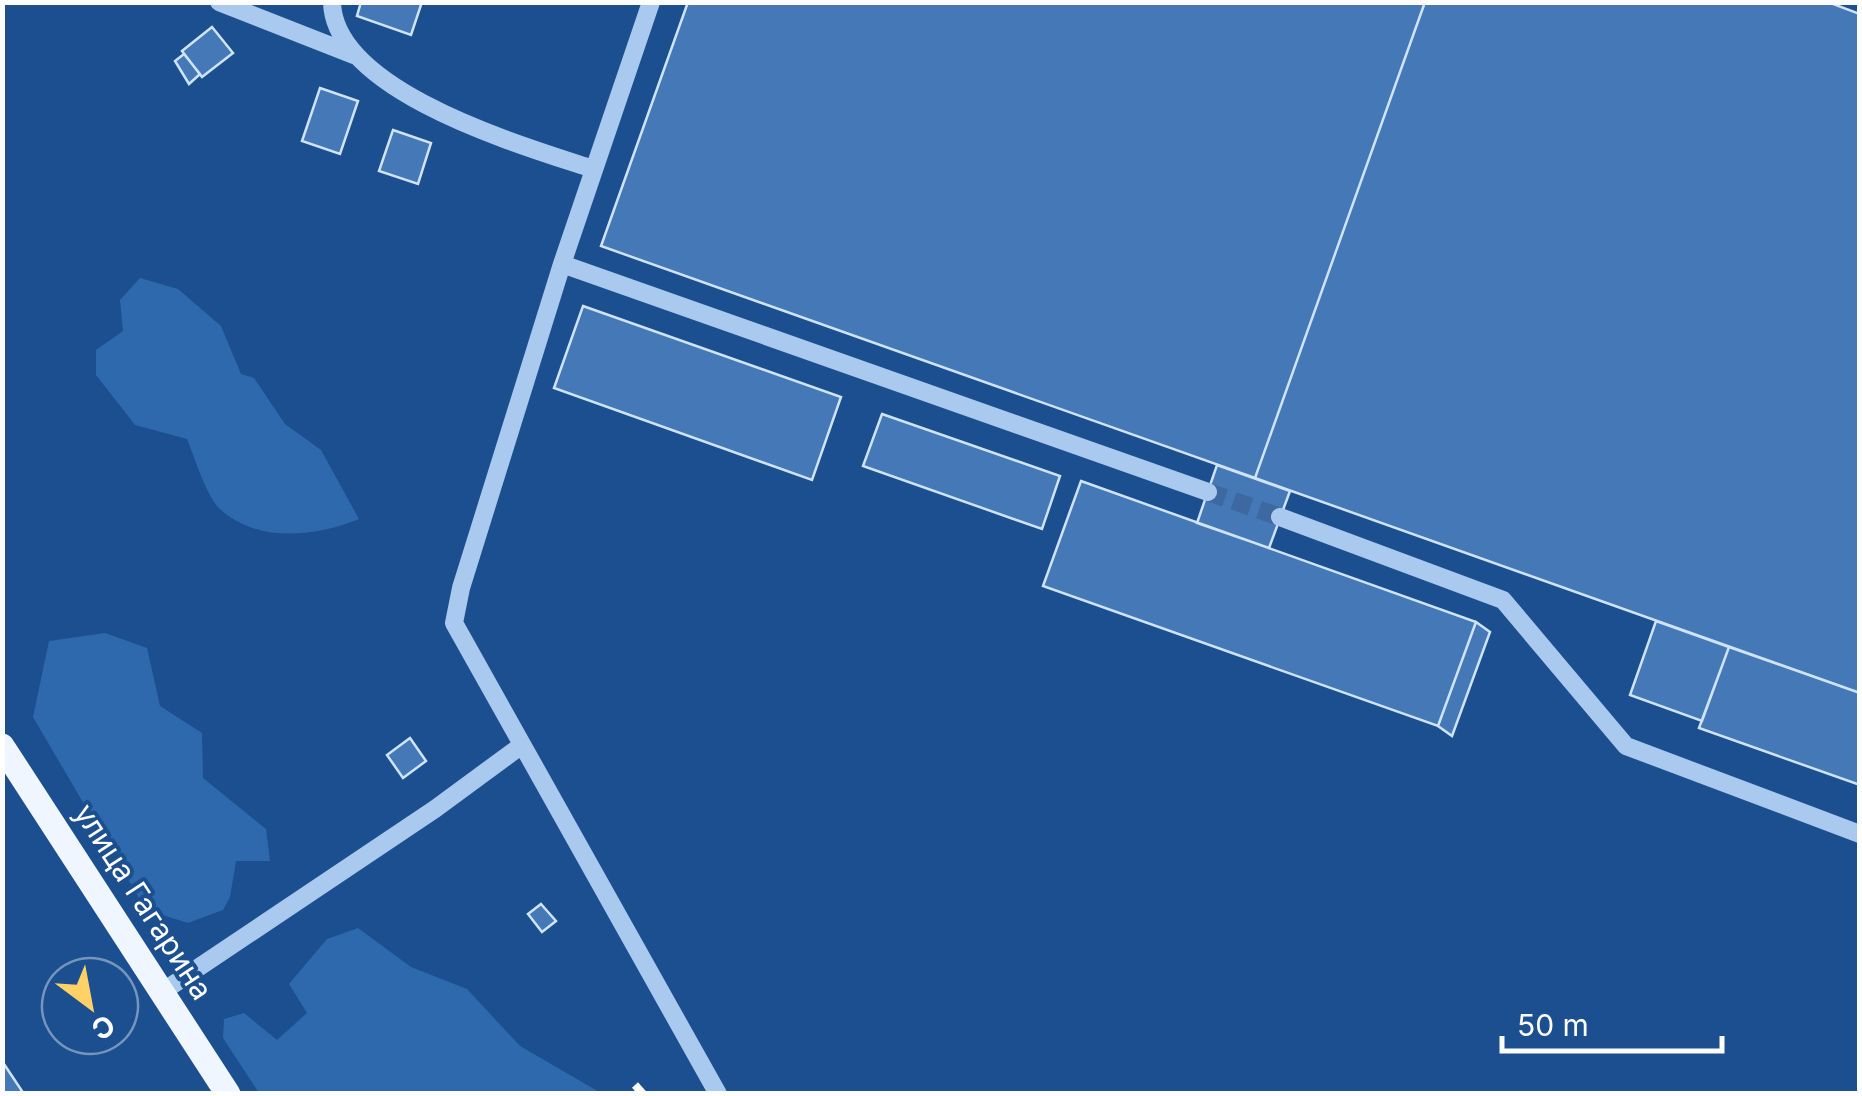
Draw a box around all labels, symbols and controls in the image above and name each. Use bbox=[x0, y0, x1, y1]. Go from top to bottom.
street label: улица Гагарина bbox=[67, 797, 221, 1006]
north arrow bbox=[40, 956, 140, 1056]
scale bar bbox=[1502, 991, 1722, 1053]
text: С bbox=[85, 1007, 121, 1047]
text: 50 m bbox=[1517, 1007, 1589, 1043]

